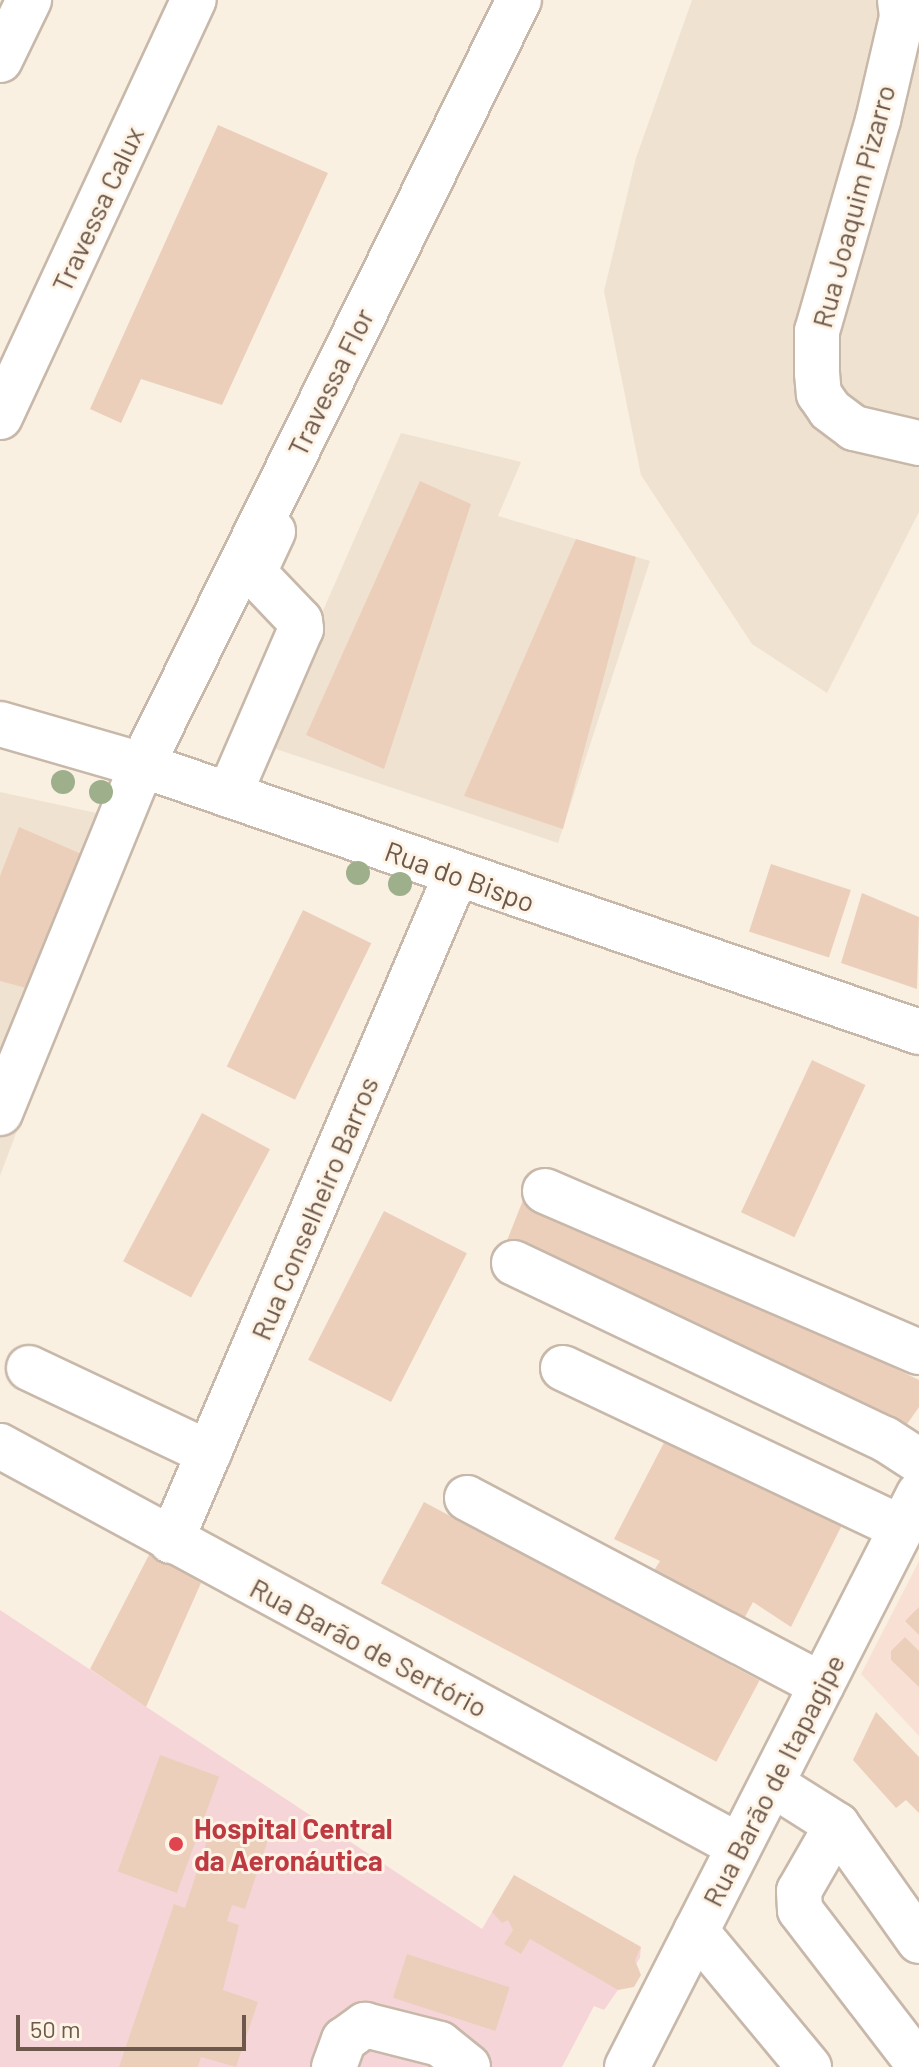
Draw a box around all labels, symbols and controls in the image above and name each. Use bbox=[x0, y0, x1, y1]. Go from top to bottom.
street label: Rua Joaquim Pizarro bbox=[804, 81, 902, 331]
street label: Travessa Calux bbox=[44, 121, 150, 297]
street label: Travessa Flor bbox=[280, 303, 380, 461]
street label: Rua do Bispo bbox=[381, 833, 539, 919]
street label: Rua Conselheiro Barros bbox=[243, 1071, 385, 1345]
street label: Rua Barão de Sertório bbox=[245, 1570, 493, 1724]
street label: Rua Barão de Itapagipe bbox=[695, 1648, 851, 1912]
place label: Hospital Central da Aeronáutica bbox=[194, 1811, 393, 1877]
marker: Hospital Central da Aeronáutica bbox=[165, 1833, 187, 1855]
scale bar bbox=[20, 1999, 250, 2049]
text: 50 m bbox=[30, 2014, 81, 2043]

